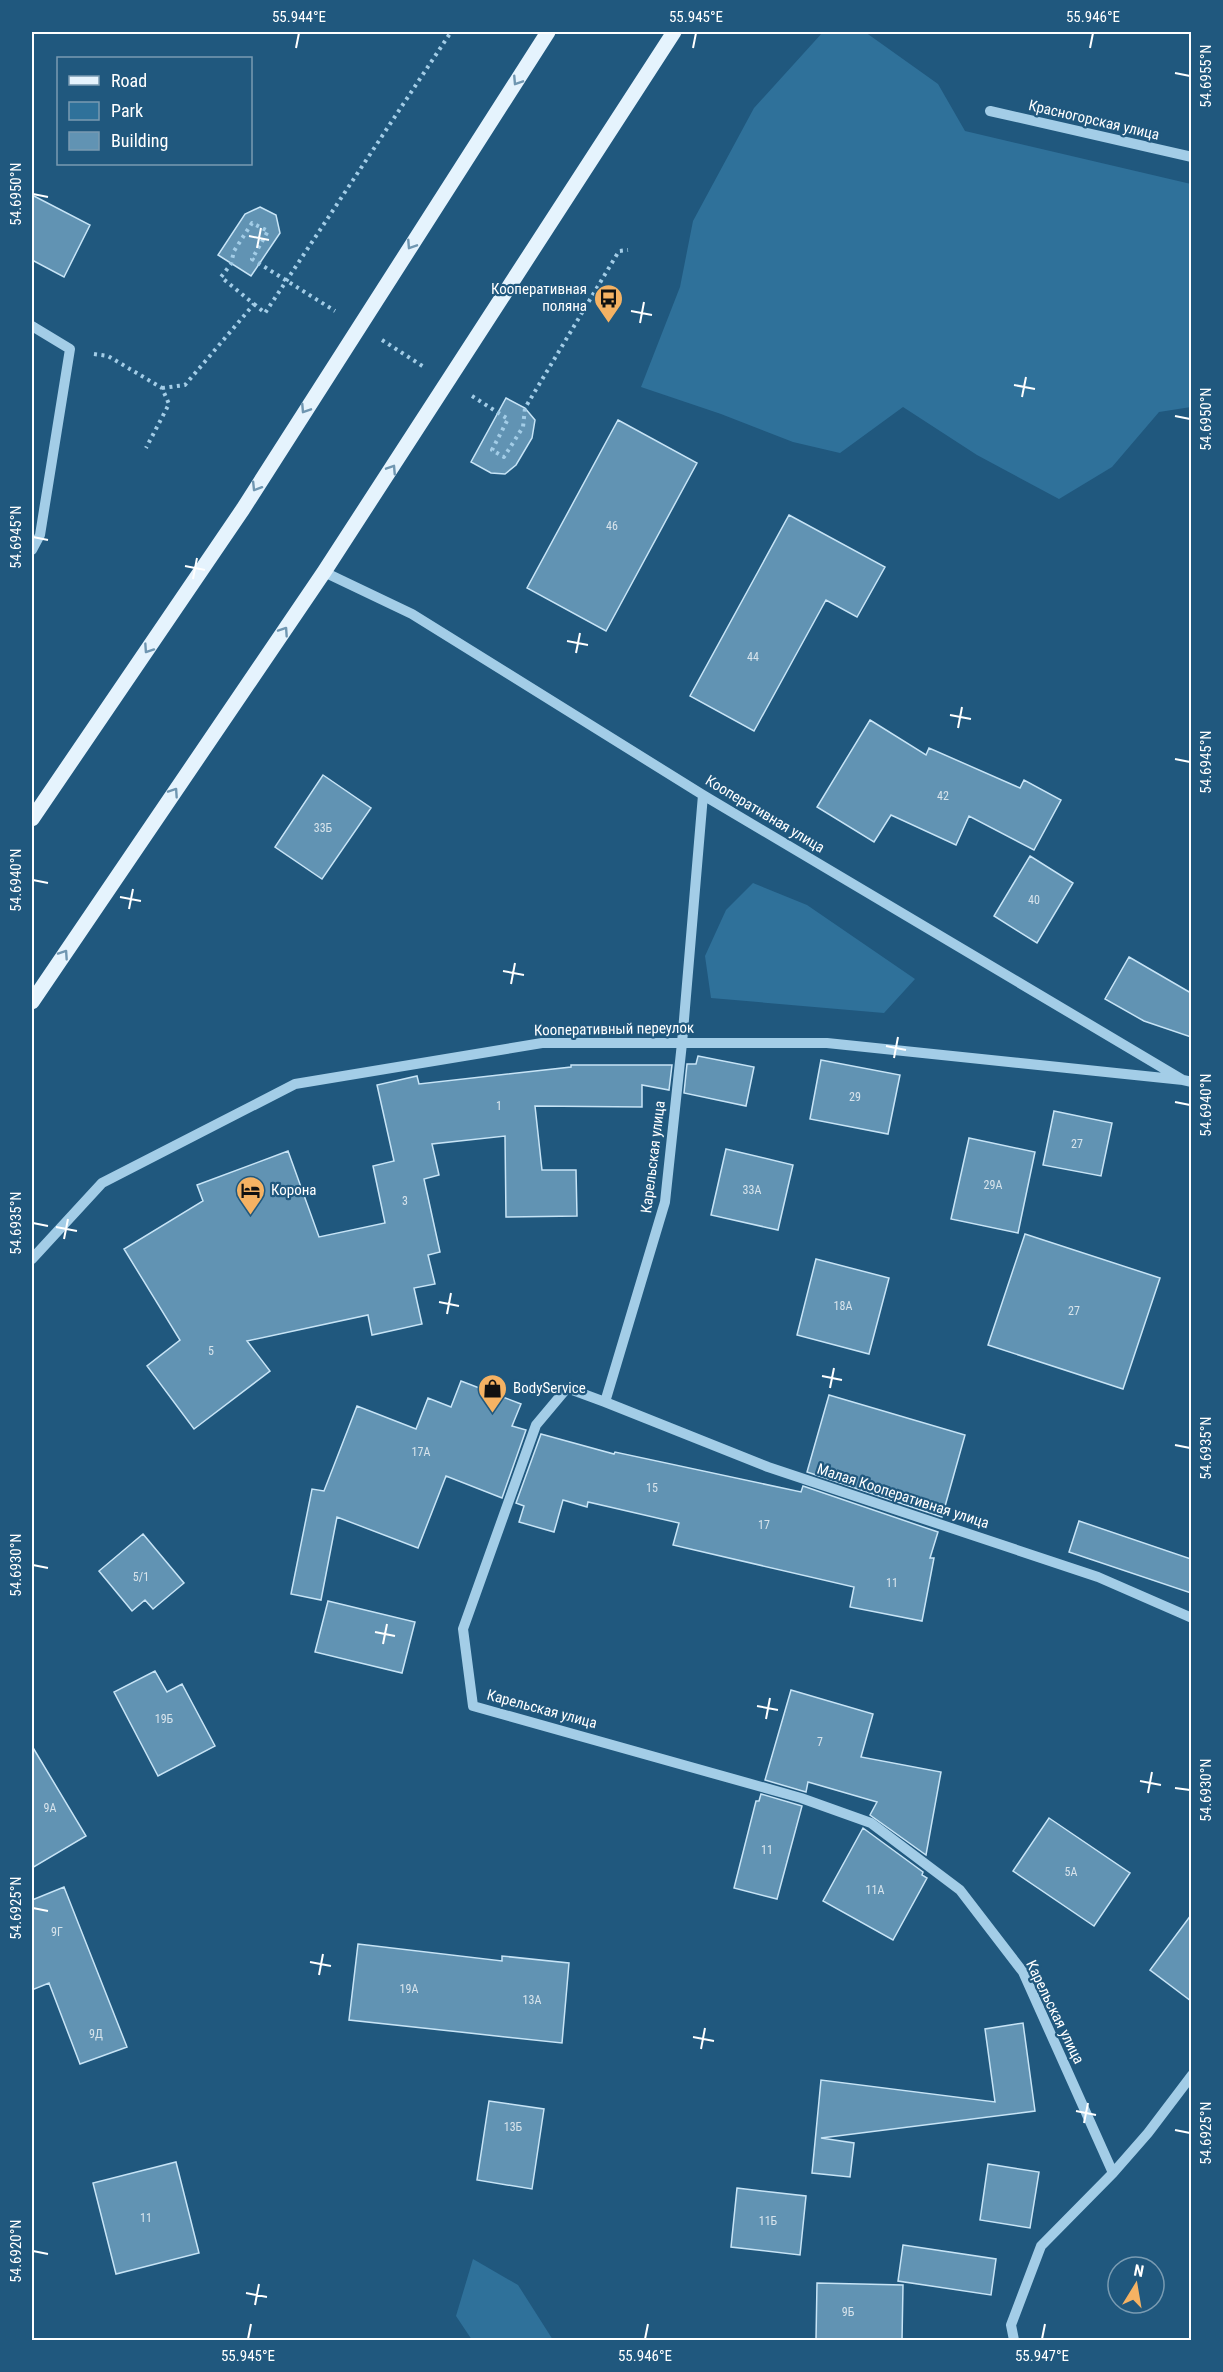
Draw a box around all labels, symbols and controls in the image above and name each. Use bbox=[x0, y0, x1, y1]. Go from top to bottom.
text: 55.944°E bbox=[272, 8, 326, 26]
text: 55.945°E bbox=[669, 8, 723, 26]
text: 55.946°E bbox=[1066, 8, 1120, 26]
text: 54.6955°N bbox=[1197, 44, 1215, 108]
legend bbox=[57, 57, 252, 165]
text: Road bbox=[111, 70, 147, 91]
one-way arrow bbox=[512, 75, 524, 85]
street label: Красногорская улица bbox=[1027, 96, 1161, 144]
text: Park bbox=[111, 100, 143, 121]
text: Building bbox=[111, 130, 168, 151]
text: 54.6950°N bbox=[7, 162, 25, 226]
one-way arrow bbox=[407, 238, 418, 249]
place label: Кооперативная поляна bbox=[491, 280, 587, 315]
bus stop icon: Кооперативная поляна bbox=[592, 282, 624, 324]
text: 54.6950°N bbox=[1197, 387, 1215, 451]
one-way arrow bbox=[302, 402, 313, 413]
one-way arrow bbox=[385, 465, 396, 476]
one-way arrow bbox=[252, 481, 264, 491]
text: 54.6945°N bbox=[7, 505, 25, 569]
house number: 46 bbox=[606, 519, 618, 533]
one-way arrow bbox=[277, 627, 288, 638]
one-way arrow bbox=[144, 642, 155, 653]
house number: 44 bbox=[747, 650, 759, 664]
text: 54.6945°N bbox=[1197, 730, 1215, 794]
street label: Кооперативная улица bbox=[702, 771, 828, 857]
one-way arrow bbox=[167, 788, 178, 799]
house number: 42 bbox=[937, 789, 949, 803]
house number: 33Б bbox=[314, 821, 333, 835]
text: 54.6940°N bbox=[7, 848, 25, 912]
house number: 40 bbox=[1028, 893, 1040, 907]
one-way arrow bbox=[57, 949, 68, 960]
street label: Кооперативный переулок bbox=[534, 1019, 694, 1039]
text: 54.6940°N bbox=[1197, 1073, 1215, 1137]
house number: 29 bbox=[849, 1090, 861, 1104]
house number: 1 bbox=[496, 1099, 502, 1113]
street label: Карельская улица bbox=[637, 1100, 669, 1214]
house number: 27 bbox=[1071, 1137, 1083, 1151]
hotel icon: Корона bbox=[234, 1174, 266, 1216]
house number: 29А bbox=[984, 1178, 1002, 1192]
place label: Корона bbox=[271, 1181, 316, 1199]
house number: 33А bbox=[743, 1183, 761, 1197]
text: 54.6935°N bbox=[7, 1191, 25, 1255]
house number: 3 bbox=[402, 1194, 408, 1208]
house number: 18А bbox=[834, 1299, 852, 1313]
house number: 27 bbox=[1068, 1304, 1080, 1318]
house number: 5 bbox=[208, 1344, 214, 1358]
shop icon: BodyService bbox=[476, 1372, 508, 1414]
place label: BodyService bbox=[513, 1379, 586, 1397]
text: 54.6935°N bbox=[1197, 1416, 1215, 1480]
house number: 17А bbox=[412, 1445, 430, 1459]
street label: Малая Кооперативная улица bbox=[815, 1460, 991, 1532]
house number: 15 bbox=[646, 1481, 658, 1495]
house number: 17 bbox=[758, 1518, 770, 1532]
text: 54.6930°N bbox=[7, 1533, 25, 1597]
house number: 5/1 bbox=[133, 1570, 149, 1584]
house number: 11 bbox=[886, 1576, 898, 1590]
street label: Карельская улица bbox=[485, 1686, 599, 1732]
house number: 19Б bbox=[155, 1712, 174, 1726]
house number: 7 bbox=[817, 1735, 823, 1749]
text: 54.6930°N bbox=[1197, 1758, 1215, 1822]
house number: 9А bbox=[44, 1801, 57, 1815]
house number: 11 bbox=[761, 1843, 773, 1857]
house number: 5А bbox=[1065, 1865, 1078, 1879]
text: 54.6925°N bbox=[7, 1876, 25, 1940]
house number: 11А bbox=[866, 1883, 884, 1897]
house number: 9Г bbox=[51, 1925, 63, 1939]
street label: Карельская улица bbox=[1022, 1957, 1088, 2067]
house number: 19А bbox=[400, 1982, 418, 1996]
house number: 13А bbox=[523, 1993, 541, 2007]
house number: 9Д bbox=[89, 2027, 103, 2041]
text: 54.6925°N bbox=[1197, 2101, 1215, 2165]
house number: 13Б bbox=[504, 2120, 523, 2134]
house number: 11 bbox=[140, 2211, 152, 2225]
house number: 11Б bbox=[759, 2214, 778, 2228]
text: 54.6920°N bbox=[7, 2219, 25, 2283]
north arrow bbox=[1106, 2255, 1166, 2315]
text: N bbox=[1132, 2261, 1145, 2281]
house number: 9Б bbox=[842, 2305, 855, 2319]
text: 55.945°E bbox=[221, 2347, 275, 2365]
text: 55.946°E bbox=[618, 2347, 672, 2365]
text: 55.947°E bbox=[1015, 2347, 1069, 2365]

